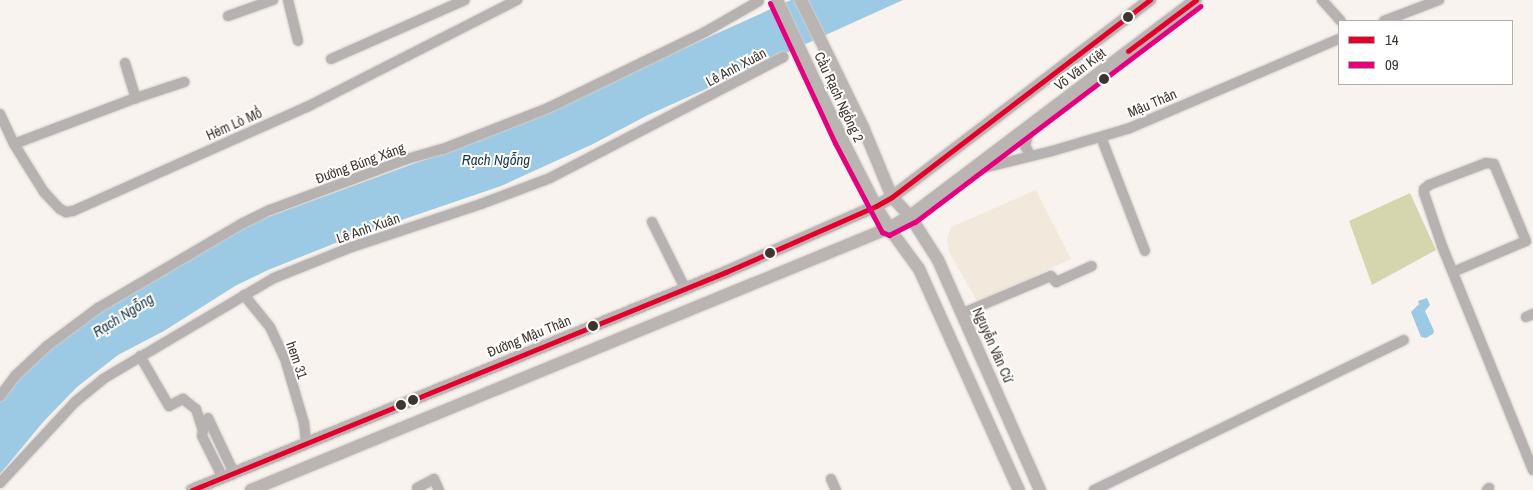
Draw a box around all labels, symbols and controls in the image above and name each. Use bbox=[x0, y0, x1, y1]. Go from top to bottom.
unlabelled marker bbox=[1123, 12, 1133, 22]
legend bbox=[1338, 20, 1513, 85]
text: 14 bbox=[1385, 29, 1399, 50]
street label: Lê Anh Xuân bbox=[703, 44, 769, 90]
street label: Võ Văn Kiệt bbox=[1051, 44, 1109, 94]
street label: Cầu Rạch Ngổng 2 bbox=[811, 49, 867, 145]
text: 09 bbox=[1385, 54, 1399, 75]
unlabelled marker bbox=[1099, 74, 1109, 84]
street label: Mậu Thân bbox=[1125, 85, 1179, 121]
street label: Hẻm Lò Mổ bbox=[203, 104, 265, 144]
street label: Đường Búng Xáng bbox=[313, 139, 407, 187]
water label: Rạch Ngỗng bbox=[462, 151, 530, 169]
street label: Lê Anh Xuân bbox=[334, 209, 402, 247]
unlabelled marker bbox=[765, 248, 775, 258]
water label: Rạch Ngỗng bbox=[89, 289, 157, 341]
street label: Nguyễn Văn Cừ bbox=[969, 305, 1017, 385]
street label: Đường Mậu Thân bbox=[485, 312, 573, 360]
unlabelled marker bbox=[588, 321, 598, 331]
street label: hem 31 bbox=[283, 339, 311, 381]
unlabelled marker bbox=[408, 395, 418, 405]
unlabelled marker bbox=[396, 400, 406, 410]

